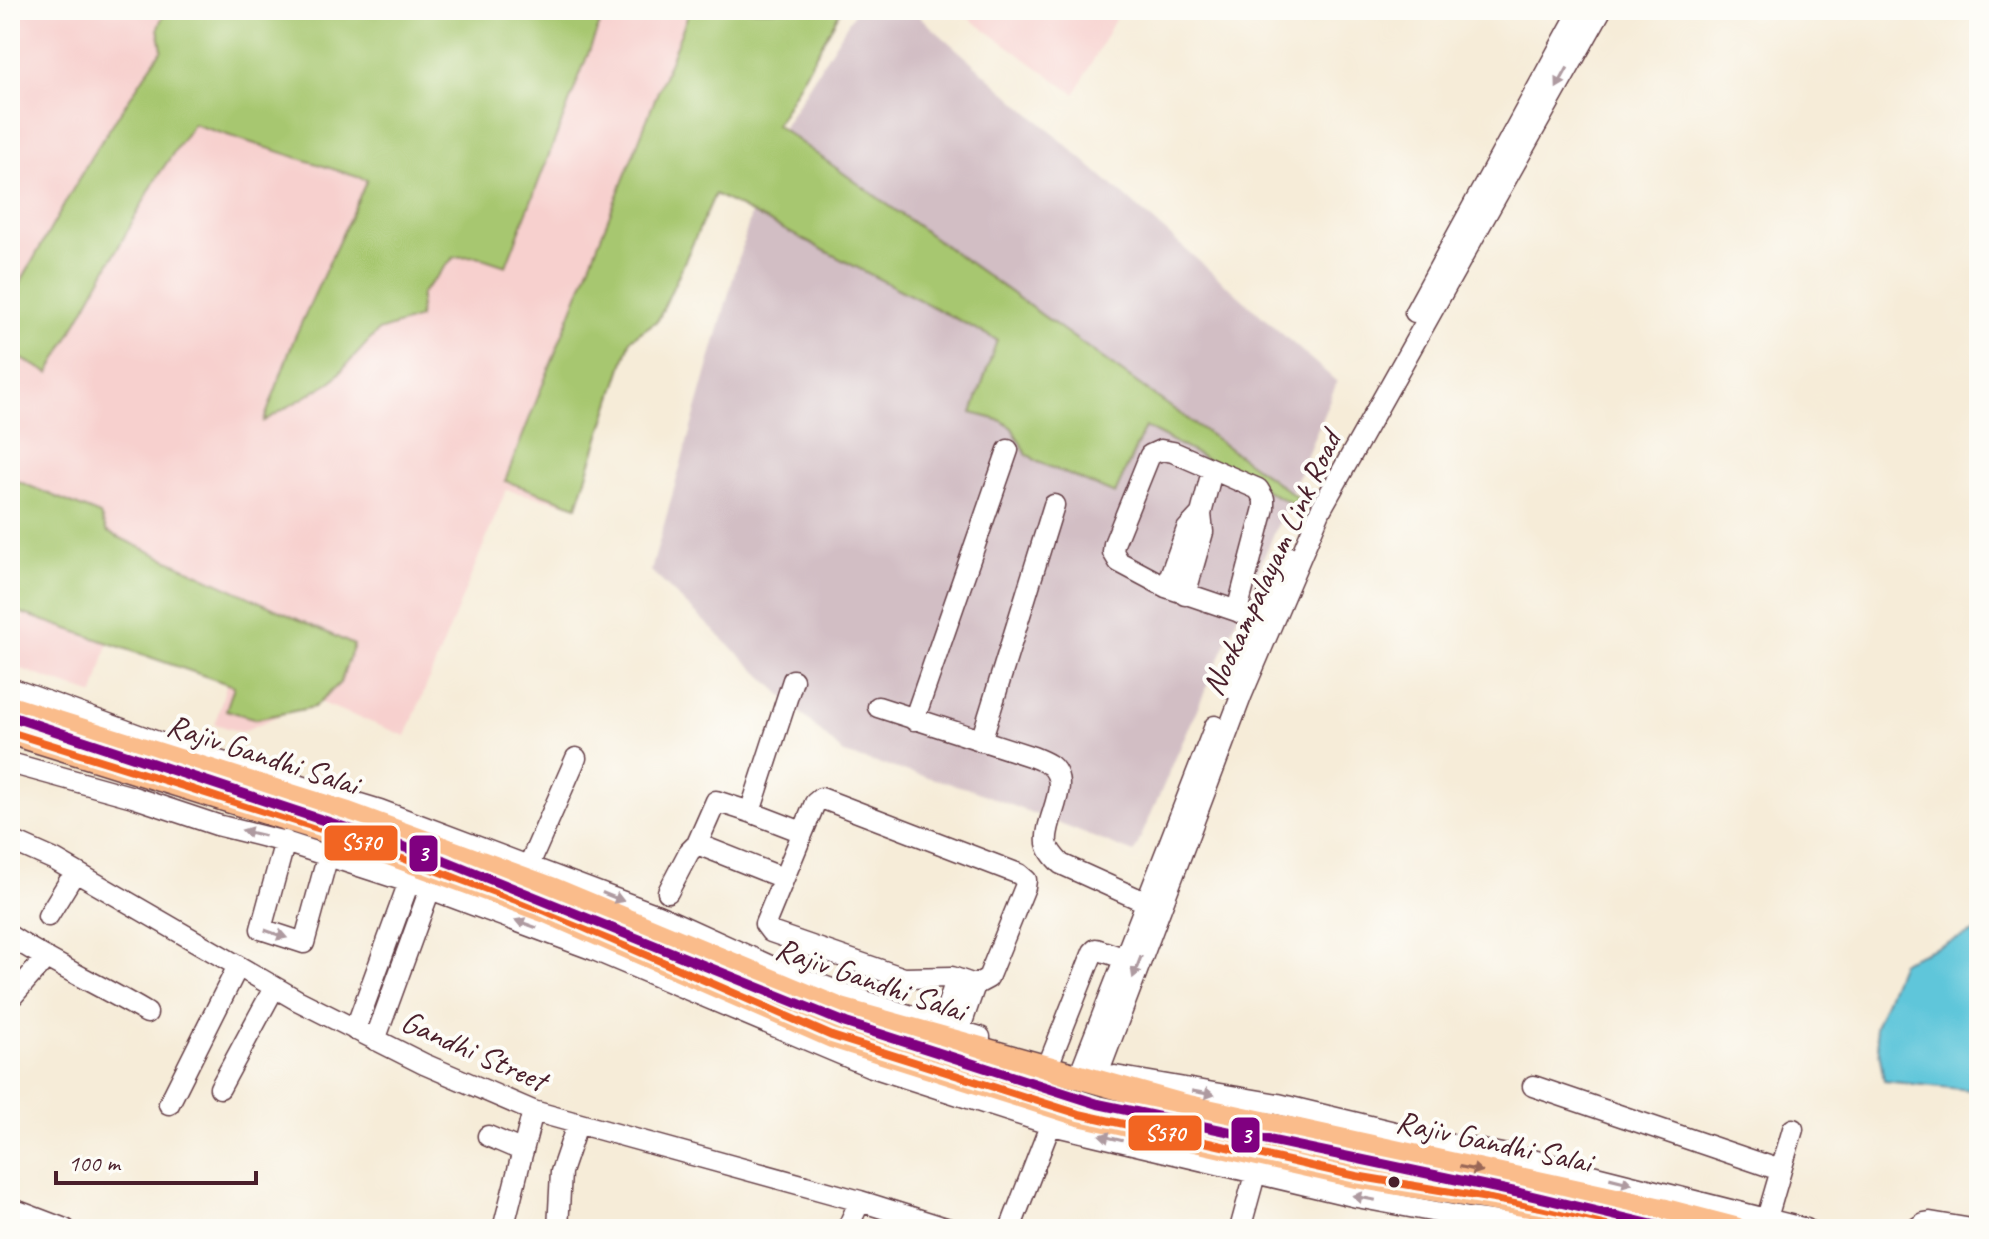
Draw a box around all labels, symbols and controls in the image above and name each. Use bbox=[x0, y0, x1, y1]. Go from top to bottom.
one-way arrow bbox=[1555, 67, 1569, 89]
street label: Nookampalayam Link Road bbox=[1192, 421, 1353, 702]
street label: Rajiv Gandhi Salai bbox=[162, 704, 368, 806]
line badge: S570 bbox=[323, 824, 399, 862]
one-way arrow bbox=[240, 827, 265, 839]
text: S570 bbox=[341, 829, 383, 857]
line badge: 3 bbox=[408, 834, 439, 873]
text: 3 bbox=[418, 840, 430, 868]
one-way arrow bbox=[601, 891, 625, 904]
one-way arrow bbox=[514, 917, 538, 930]
one-way arrow bbox=[264, 928, 288, 940]
street label: Rajiv Gandhi Salai bbox=[770, 928, 975, 1033]
one-way arrow bbox=[1130, 955, 1143, 979]
street label: Gandhi Street bbox=[395, 1000, 557, 1102]
one-way arrow bbox=[1191, 1087, 1216, 1099]
street label: Rajiv Gandhi Salai bbox=[1392, 1101, 1599, 1183]
line badge: S570 bbox=[1127, 1114, 1203, 1152]
line badge: 3 bbox=[1230, 1116, 1261, 1154]
text: S570 bbox=[1145, 1120, 1187, 1148]
text: 3 bbox=[1241, 1122, 1253, 1150]
one-way arrow bbox=[1098, 1131, 1123, 1144]
scale bar bbox=[56, 1135, 256, 1185]
text: 100 m bbox=[68, 1148, 122, 1178]
one-way arrow bbox=[1459, 1163, 1484, 1176]
unlabelled marker bbox=[1386, 1174, 1402, 1190]
one-way arrow bbox=[1609, 1176, 1634, 1188]
one-way arrow bbox=[1351, 1191, 1376, 1204]

